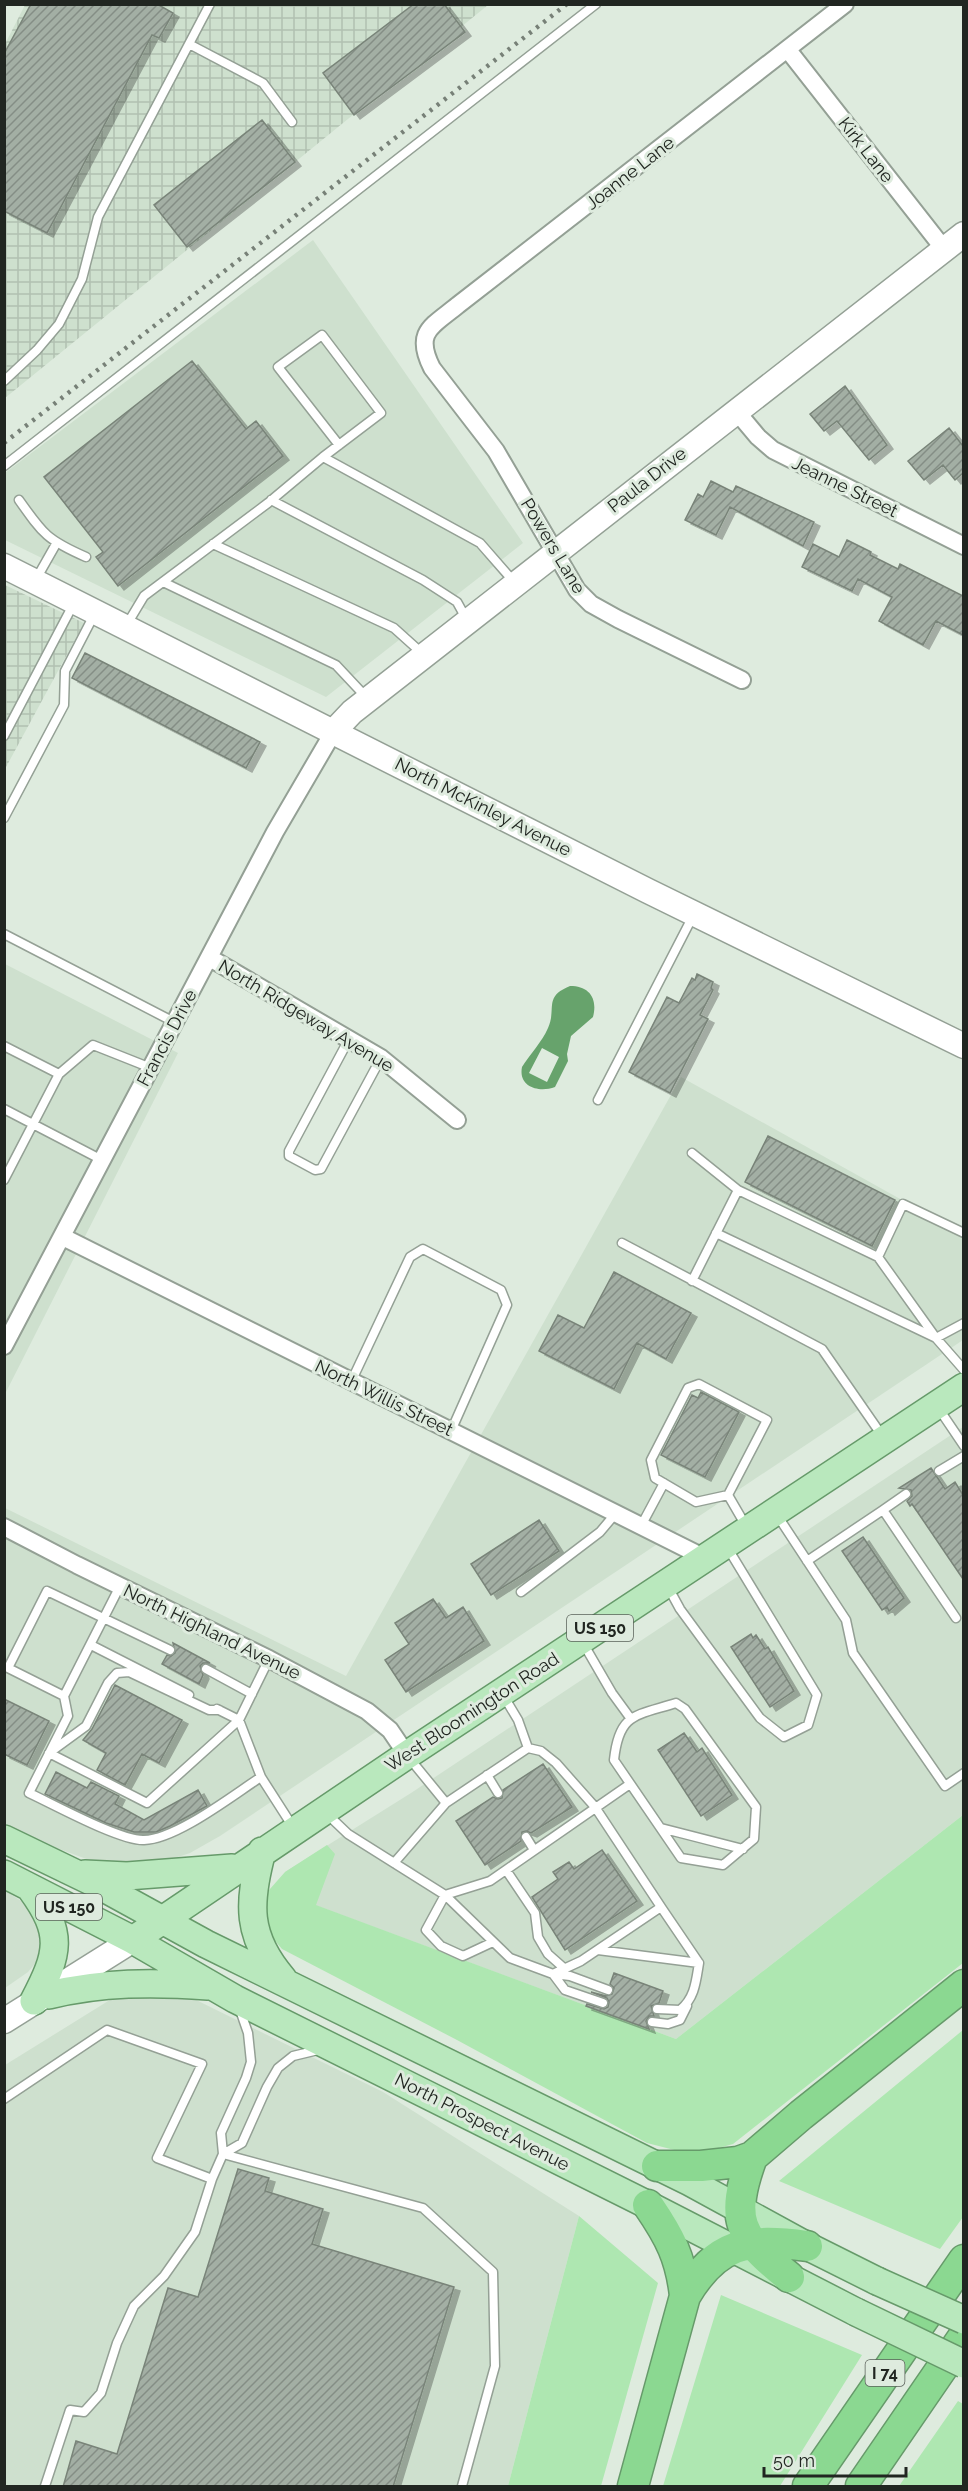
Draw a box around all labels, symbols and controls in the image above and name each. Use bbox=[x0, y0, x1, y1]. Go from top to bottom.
street label: Kirk Lane bbox=[834, 113, 899, 187]
street label: Joanne Lane bbox=[581, 131, 678, 214]
street label: Paula Drive bbox=[603, 442, 690, 517]
street label: Jeanne Street bbox=[789, 452, 901, 521]
street label: Powers Lane bbox=[517, 494, 590, 597]
street label: North McKinley Avenue bbox=[392, 753, 575, 860]
street label: North Ridgeway Avenue bbox=[215, 955, 398, 1076]
street label: Francis Drive bbox=[132, 985, 201, 1090]
street label: North Willis Street bbox=[312, 1355, 457, 1440]
street label: North Highland Avenue bbox=[120, 1580, 305, 1684]
road number: US 150 bbox=[567, 1615, 633, 1641]
street label: West Bloomington Road bbox=[381, 1648, 562, 1776]
road number: US 150 bbox=[36, 1894, 102, 1920]
street label: North Prospect Avenue bbox=[391, 2068, 573, 2175]
road number: I 74 bbox=[866, 2360, 904, 2386]
scale bar bbox=[764, 2440, 906, 2478]
text: 50 m bbox=[773, 2450, 815, 2471]

